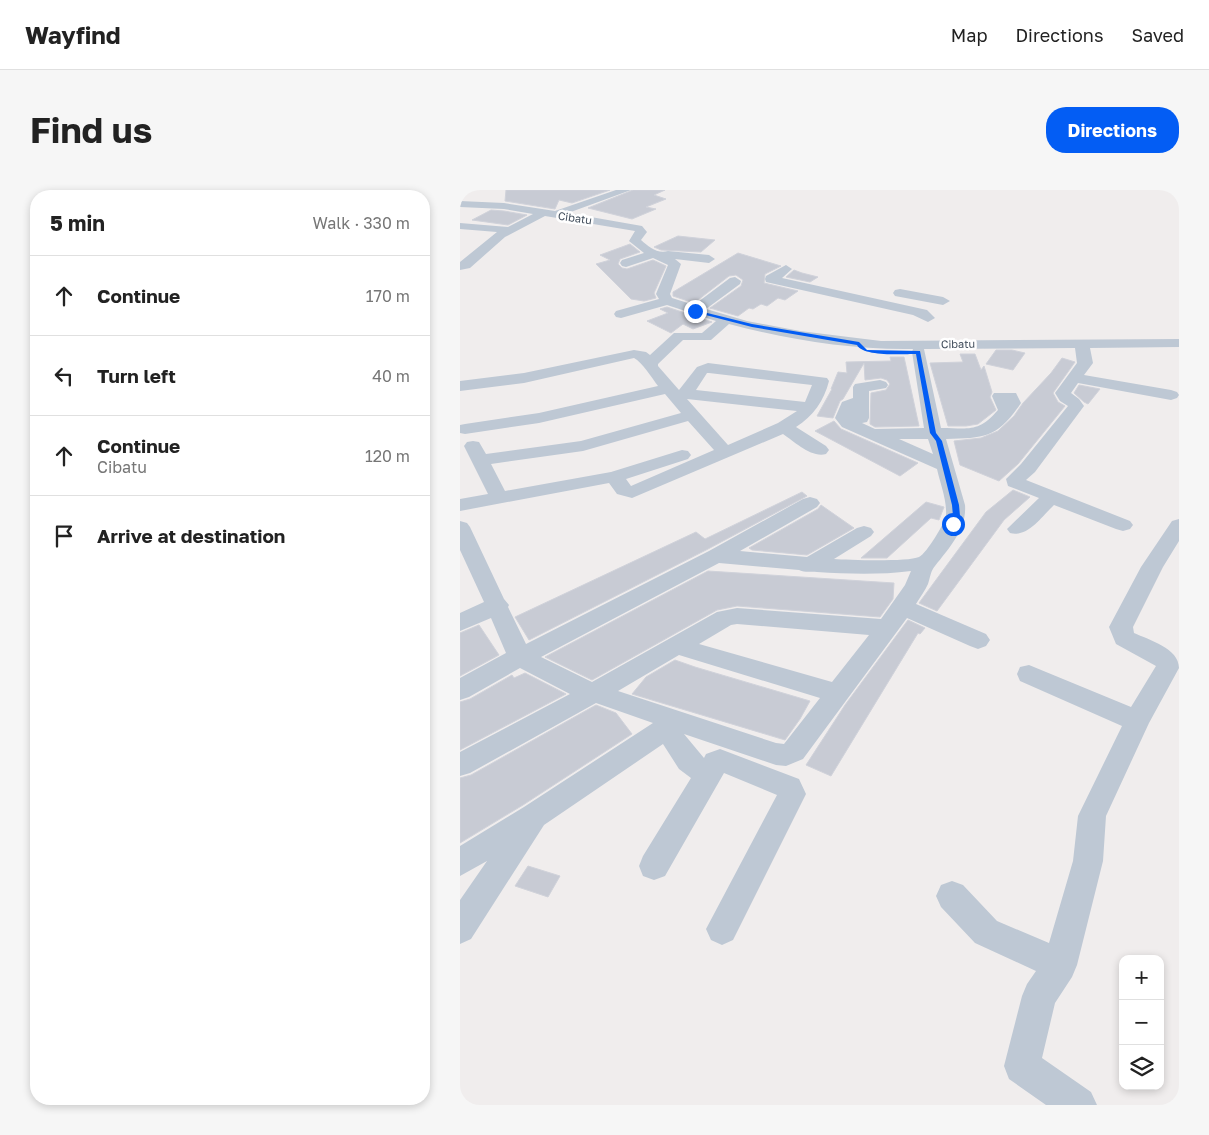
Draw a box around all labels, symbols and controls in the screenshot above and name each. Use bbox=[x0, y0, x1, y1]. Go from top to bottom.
text: Wayfind bbox=[25, 20, 121, 49]
text: Map bbox=[951, 24, 987, 46]
text: Directions bbox=[1015, 24, 1103, 46]
text: Saved bbox=[1131, 24, 1184, 46]
button: Directions bbox=[1046, 107, 1179, 153]
text: Find us bbox=[30, 109, 152, 151]
street label: Cibatu bbox=[557, 209, 593, 226]
text: 5 min bbox=[50, 210, 105, 236]
text: Walk · 330 m bbox=[312, 213, 410, 233]
icon: ahead bbox=[50, 282, 78, 310]
text: Continue bbox=[97, 284, 180, 307]
text: 170 m bbox=[366, 286, 410, 306]
route end bbox=[684, 300, 707, 323]
street label: Cibatu bbox=[941, 337, 975, 350]
icon: left bbox=[50, 362, 78, 390]
text: Turn left bbox=[97, 364, 176, 387]
text: 40 m bbox=[372, 366, 410, 386]
text: Continue bbox=[97, 434, 180, 457]
icon: ahead bbox=[50, 442, 78, 470]
text: 120 m bbox=[365, 446, 410, 466]
text: Cibatu bbox=[97, 457, 147, 477]
route start bbox=[942, 513, 965, 536]
icon: arrive bbox=[50, 522, 78, 550]
text: Arrive at destination bbox=[97, 524, 285, 547]
map controls bbox=[1119, 955, 1164, 1090]
button: + bbox=[1119, 955, 1164, 1000]
button: − bbox=[1119, 1000, 1164, 1045]
button: layers bbox=[1119, 1045, 1164, 1090]

